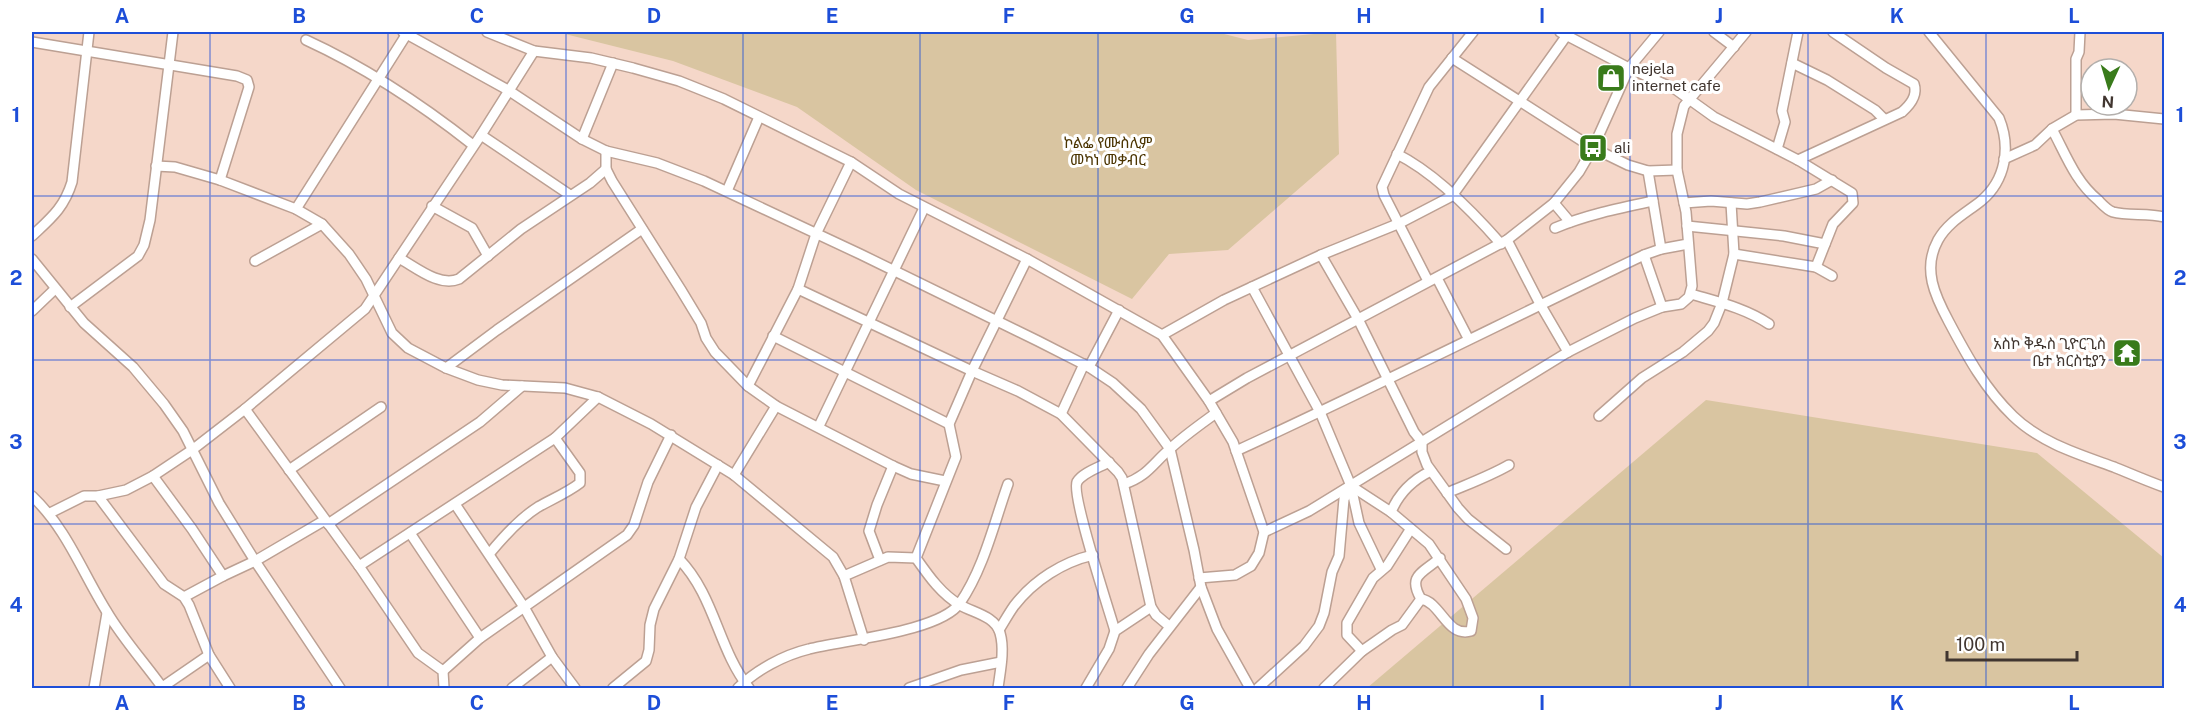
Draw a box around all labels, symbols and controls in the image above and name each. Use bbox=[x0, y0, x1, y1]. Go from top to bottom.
text: A bbox=[115, 4, 129, 28]
text: B bbox=[292, 4, 306, 28]
text: C bbox=[470, 4, 484, 28]
text: D bbox=[647, 4, 661, 28]
text: E bbox=[826, 4, 838, 28]
text: F bbox=[1003, 4, 1015, 28]
text: G bbox=[1179, 4, 1195, 28]
text: H bbox=[1356, 4, 1372, 28]
text: I bbox=[1539, 4, 1545, 28]
text: J bbox=[1715, 4, 1723, 28]
text: K bbox=[1890, 4, 1904, 28]
text: L bbox=[2068, 4, 2080, 28]
north arrow bbox=[2079, 57, 2139, 117]
place label: nejela internet cafe bbox=[1632, 60, 1721, 94]
shop icon: nejela internet cafe bbox=[1595, 62, 1627, 94]
text: N bbox=[2101, 92, 2115, 111]
text: 1 bbox=[12, 103, 20, 127]
text: 1 bbox=[2176, 103, 2184, 127]
bus stop icon: ali bbox=[1577, 132, 1609, 164]
park label: ኮልፌ የሙስሊም መካነ መቃብር bbox=[1064, 134, 1152, 168]
place label: ali bbox=[1614, 139, 1630, 156]
text: 2 bbox=[10, 266, 22, 290]
text: 2 bbox=[2174, 266, 2186, 290]
place label: አስኮ ቅዱስ ጊዮርጊስ ቤተ ክርስቲያን bbox=[1993, 335, 2106, 369]
temple icon: አስኮ ቅዱስ ጊዮርጊስ ቤተ ክርስቲያን bbox=[2111, 337, 2143, 369]
text: 3 bbox=[9, 430, 23, 454]
text: 3 bbox=[2173, 430, 2187, 454]
text: 4 bbox=[9, 593, 23, 617]
text: 4 bbox=[2173, 593, 2187, 617]
scale bar bbox=[1947, 624, 2078, 662]
text: 100 m bbox=[1956, 634, 2005, 655]
text: A bbox=[115, 691, 129, 715]
text: B bbox=[292, 691, 306, 715]
text: C bbox=[470, 691, 484, 715]
text: D bbox=[647, 691, 661, 715]
text: E bbox=[826, 691, 838, 715]
text: F bbox=[1003, 691, 1015, 715]
text: G bbox=[1179, 691, 1195, 715]
text: H bbox=[1356, 691, 1372, 715]
text: I bbox=[1539, 691, 1545, 715]
text: J bbox=[1715, 691, 1723, 715]
text: K bbox=[1890, 691, 1904, 715]
text: L bbox=[2068, 691, 2080, 715]

